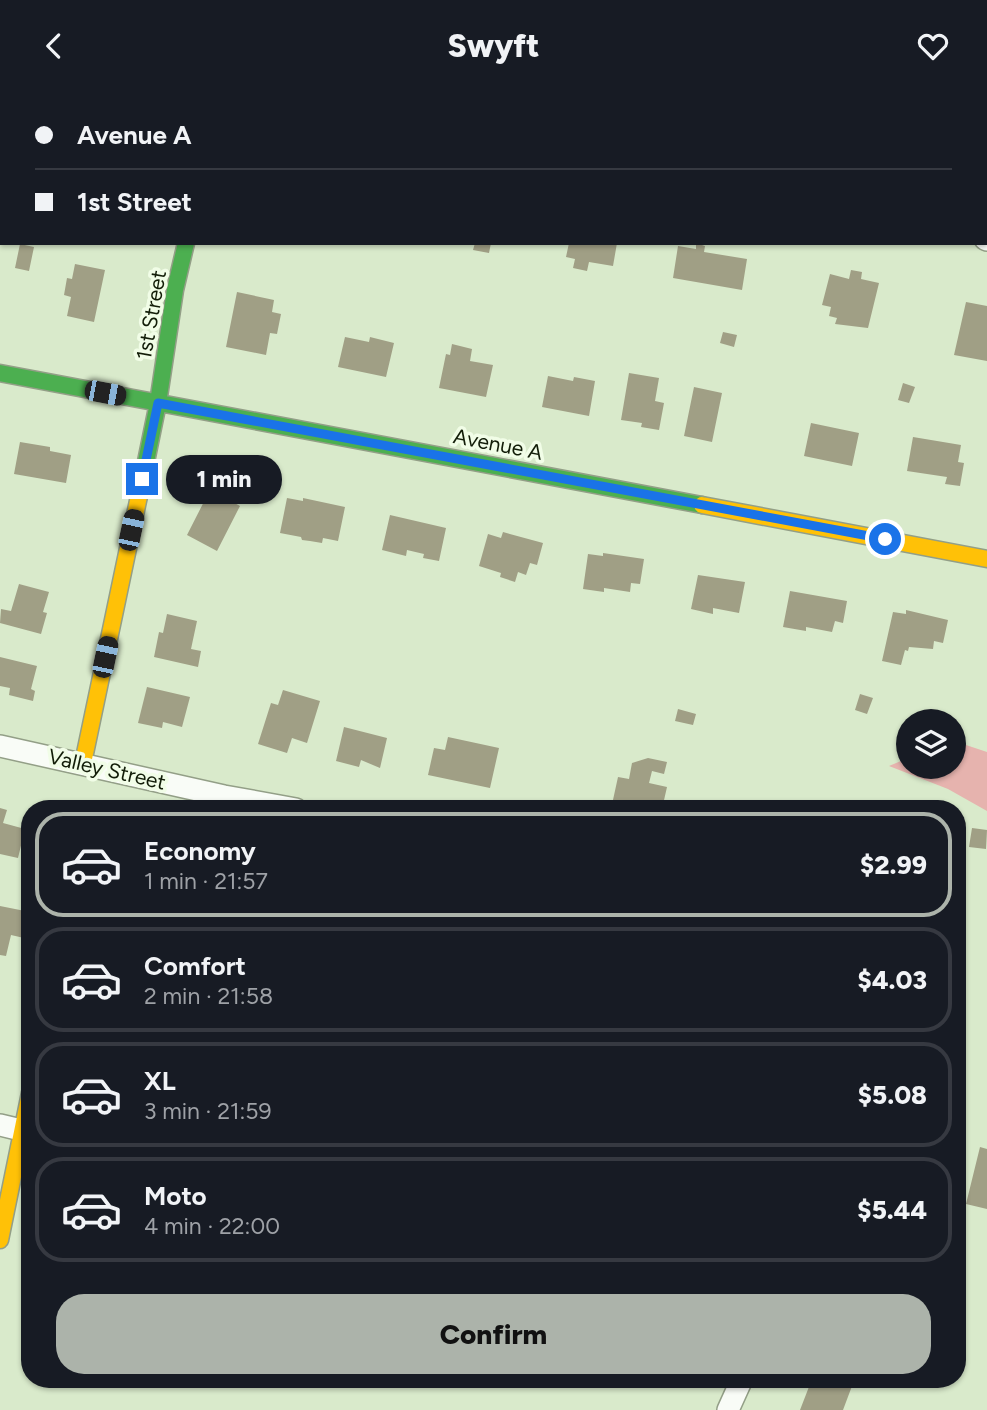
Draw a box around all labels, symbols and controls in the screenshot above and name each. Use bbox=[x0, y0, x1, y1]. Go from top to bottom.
icon: back bbox=[35, 27, 73, 65]
text: Swyft bbox=[447, 27, 540, 65]
icon: heart bbox=[914, 27, 952, 65]
text: Avenue A bbox=[77, 119, 192, 151]
text: 1st Street bbox=[77, 186, 192, 218]
street label: 1st Street bbox=[131, 268, 171, 362]
car bbox=[83, 379, 128, 407]
street label: Avenue A bbox=[451, 423, 545, 465]
callout: 1 min bbox=[166, 455, 282, 503]
route end bbox=[126, 463, 158, 495]
text: 1 min bbox=[197, 465, 251, 493]
car bbox=[117, 507, 146, 553]
route start bbox=[869, 523, 901, 555]
car bbox=[91, 634, 120, 680]
map controls bbox=[896, 709, 966, 779]
button: layers bbox=[896, 709, 966, 779]
street label: Valley Street bbox=[46, 743, 168, 795]
icon: car bbox=[60, 833, 123, 896]
text: Economy bbox=[144, 835, 256, 867]
text: $2.99 bbox=[860, 849, 927, 881]
text: 1 min · 21:57 bbox=[144, 867, 268, 895]
icon: car bbox=[60, 948, 123, 1011]
text: Comfort bbox=[144, 950, 246, 982]
text: $4.03 bbox=[858, 964, 927, 996]
text: 2 min · 21:58 bbox=[144, 982, 273, 1010]
icon: car bbox=[60, 1063, 123, 1126]
text: XL bbox=[144, 1065, 176, 1097]
text: $5.08 bbox=[858, 1079, 927, 1111]
text: 3 min · 21:59 bbox=[144, 1097, 272, 1125]
icon: car bbox=[60, 1178, 123, 1241]
text: Moto bbox=[144, 1180, 207, 1212]
text: $5.44 bbox=[857, 1194, 927, 1226]
text: 4 min · 22:00 bbox=[144, 1212, 280, 1240]
button: Confirm bbox=[56, 1294, 931, 1374]

